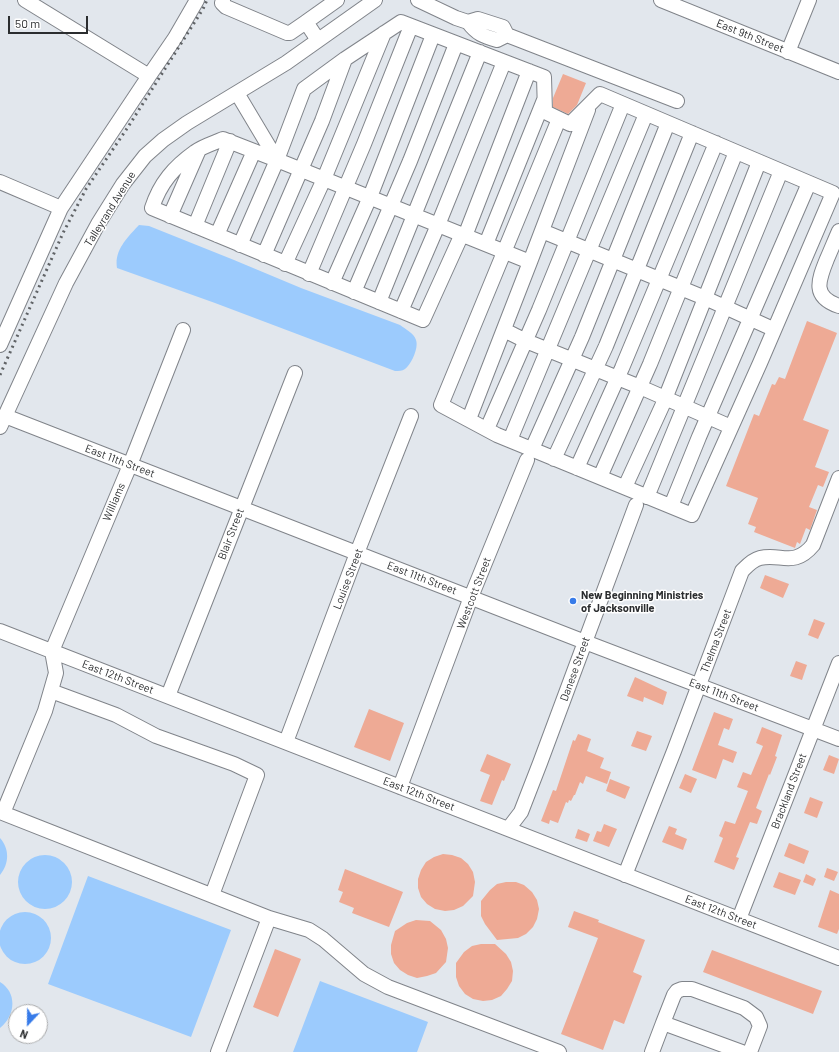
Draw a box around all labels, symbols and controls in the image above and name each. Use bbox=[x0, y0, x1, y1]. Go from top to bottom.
scale bar bbox=[10, 8, 90, 34]
text: 50 m bbox=[15, 16, 40, 30]
street label: East 9th Street bbox=[714, 16, 786, 56]
street label: Talleyrand Avenue bbox=[82, 169, 138, 249]
street label: East 11th Street bbox=[83, 442, 157, 480]
street label: Williams bbox=[100, 481, 128, 523]
street label: Blair Street bbox=[215, 506, 247, 562]
street label: Louise Street bbox=[330, 547, 366, 611]
street label: Westcott Street bbox=[454, 555, 494, 631]
street label: East 11th Street bbox=[385, 559, 459, 597]
place label: New Beginning Ministries of Jacksonville bbox=[581, 588, 703, 614]
marker: New Beginning Ministries of Jacksonville bbox=[568, 596, 578, 606]
street label: Thelma Street bbox=[698, 607, 734, 675]
street label: Danese Street bbox=[557, 635, 593, 703]
street label: East 12th Street bbox=[80, 657, 156, 697]
street label: East 11th Street bbox=[687, 676, 761, 714]
street label: Brackland Street bbox=[769, 751, 809, 831]
street label: East 12th Street bbox=[381, 774, 457, 814]
street label: East 12th Street bbox=[683, 892, 759, 932]
north arrow bbox=[8, 1004, 48, 1044]
text: N bbox=[18, 1027, 30, 1042]

